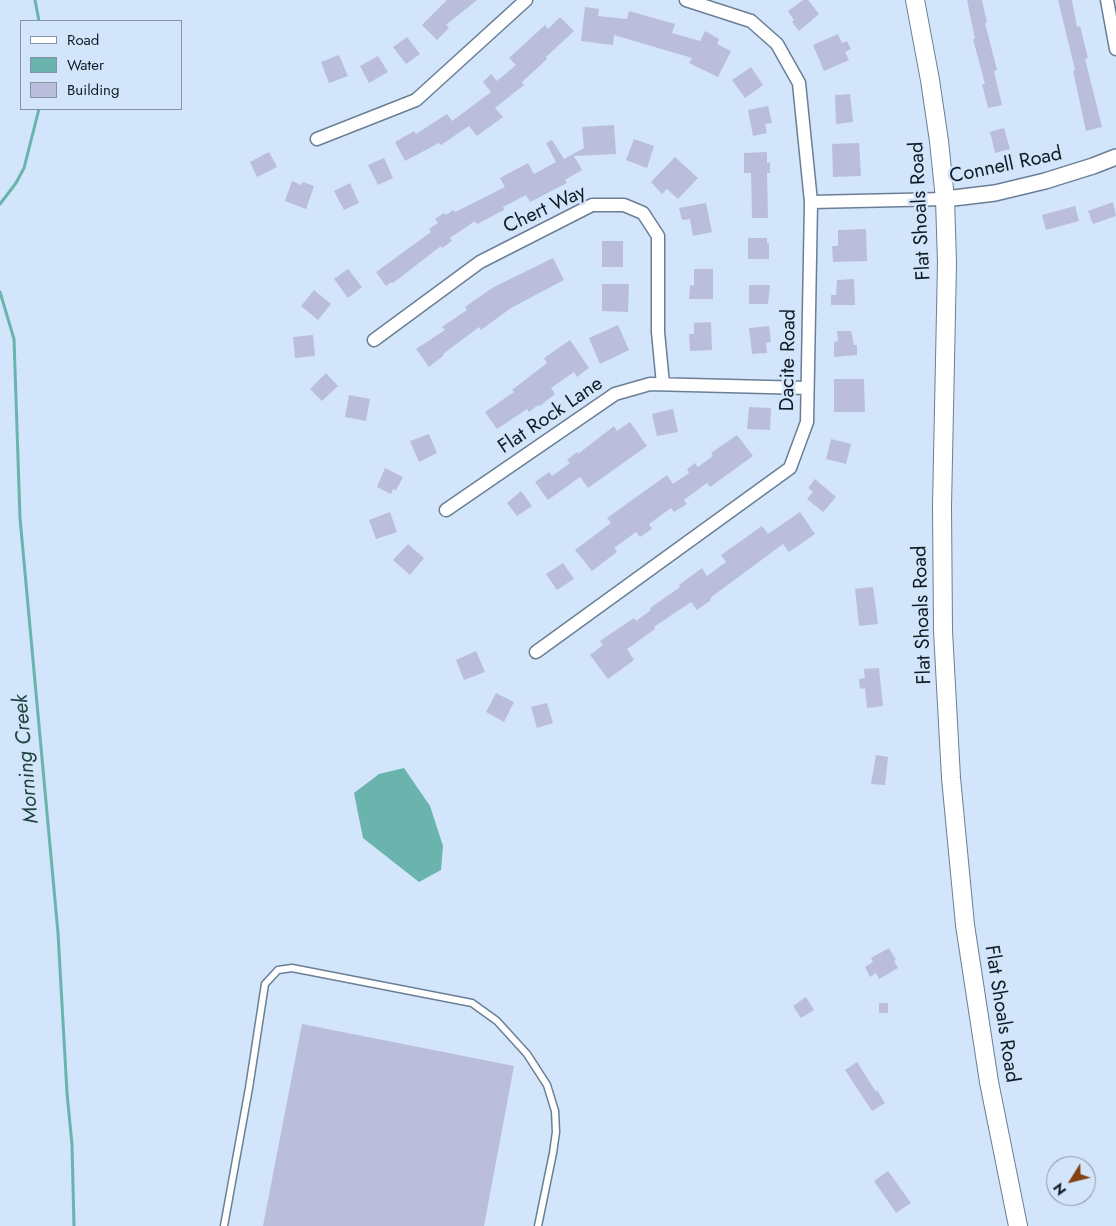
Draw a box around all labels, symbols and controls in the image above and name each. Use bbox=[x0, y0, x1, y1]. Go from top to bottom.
legend bbox=[20, 20, 182, 110]
text: Road bbox=[67, 29, 99, 51]
text: Water bbox=[67, 54, 104, 76]
text: Building bbox=[67, 79, 119, 101]
street label: Flat Shoals Road bbox=[905, 141, 937, 281]
street label: Connell Road bbox=[948, 142, 1064, 190]
street label: Chert Way bbox=[500, 180, 590, 240]
street label: Dacite Road bbox=[776, 309, 802, 411]
street label: Flat Rock Lane bbox=[494, 372, 608, 460]
street label: Flat Shoals Road bbox=[909, 545, 937, 685]
water label: Morning Creek bbox=[9, 693, 45, 825]
street label: Flat Shoals Road bbox=[978, 944, 1024, 1084]
north arrow bbox=[1046, 1156, 1096, 1206]
text: N bbox=[1048, 1179, 1071, 1200]

